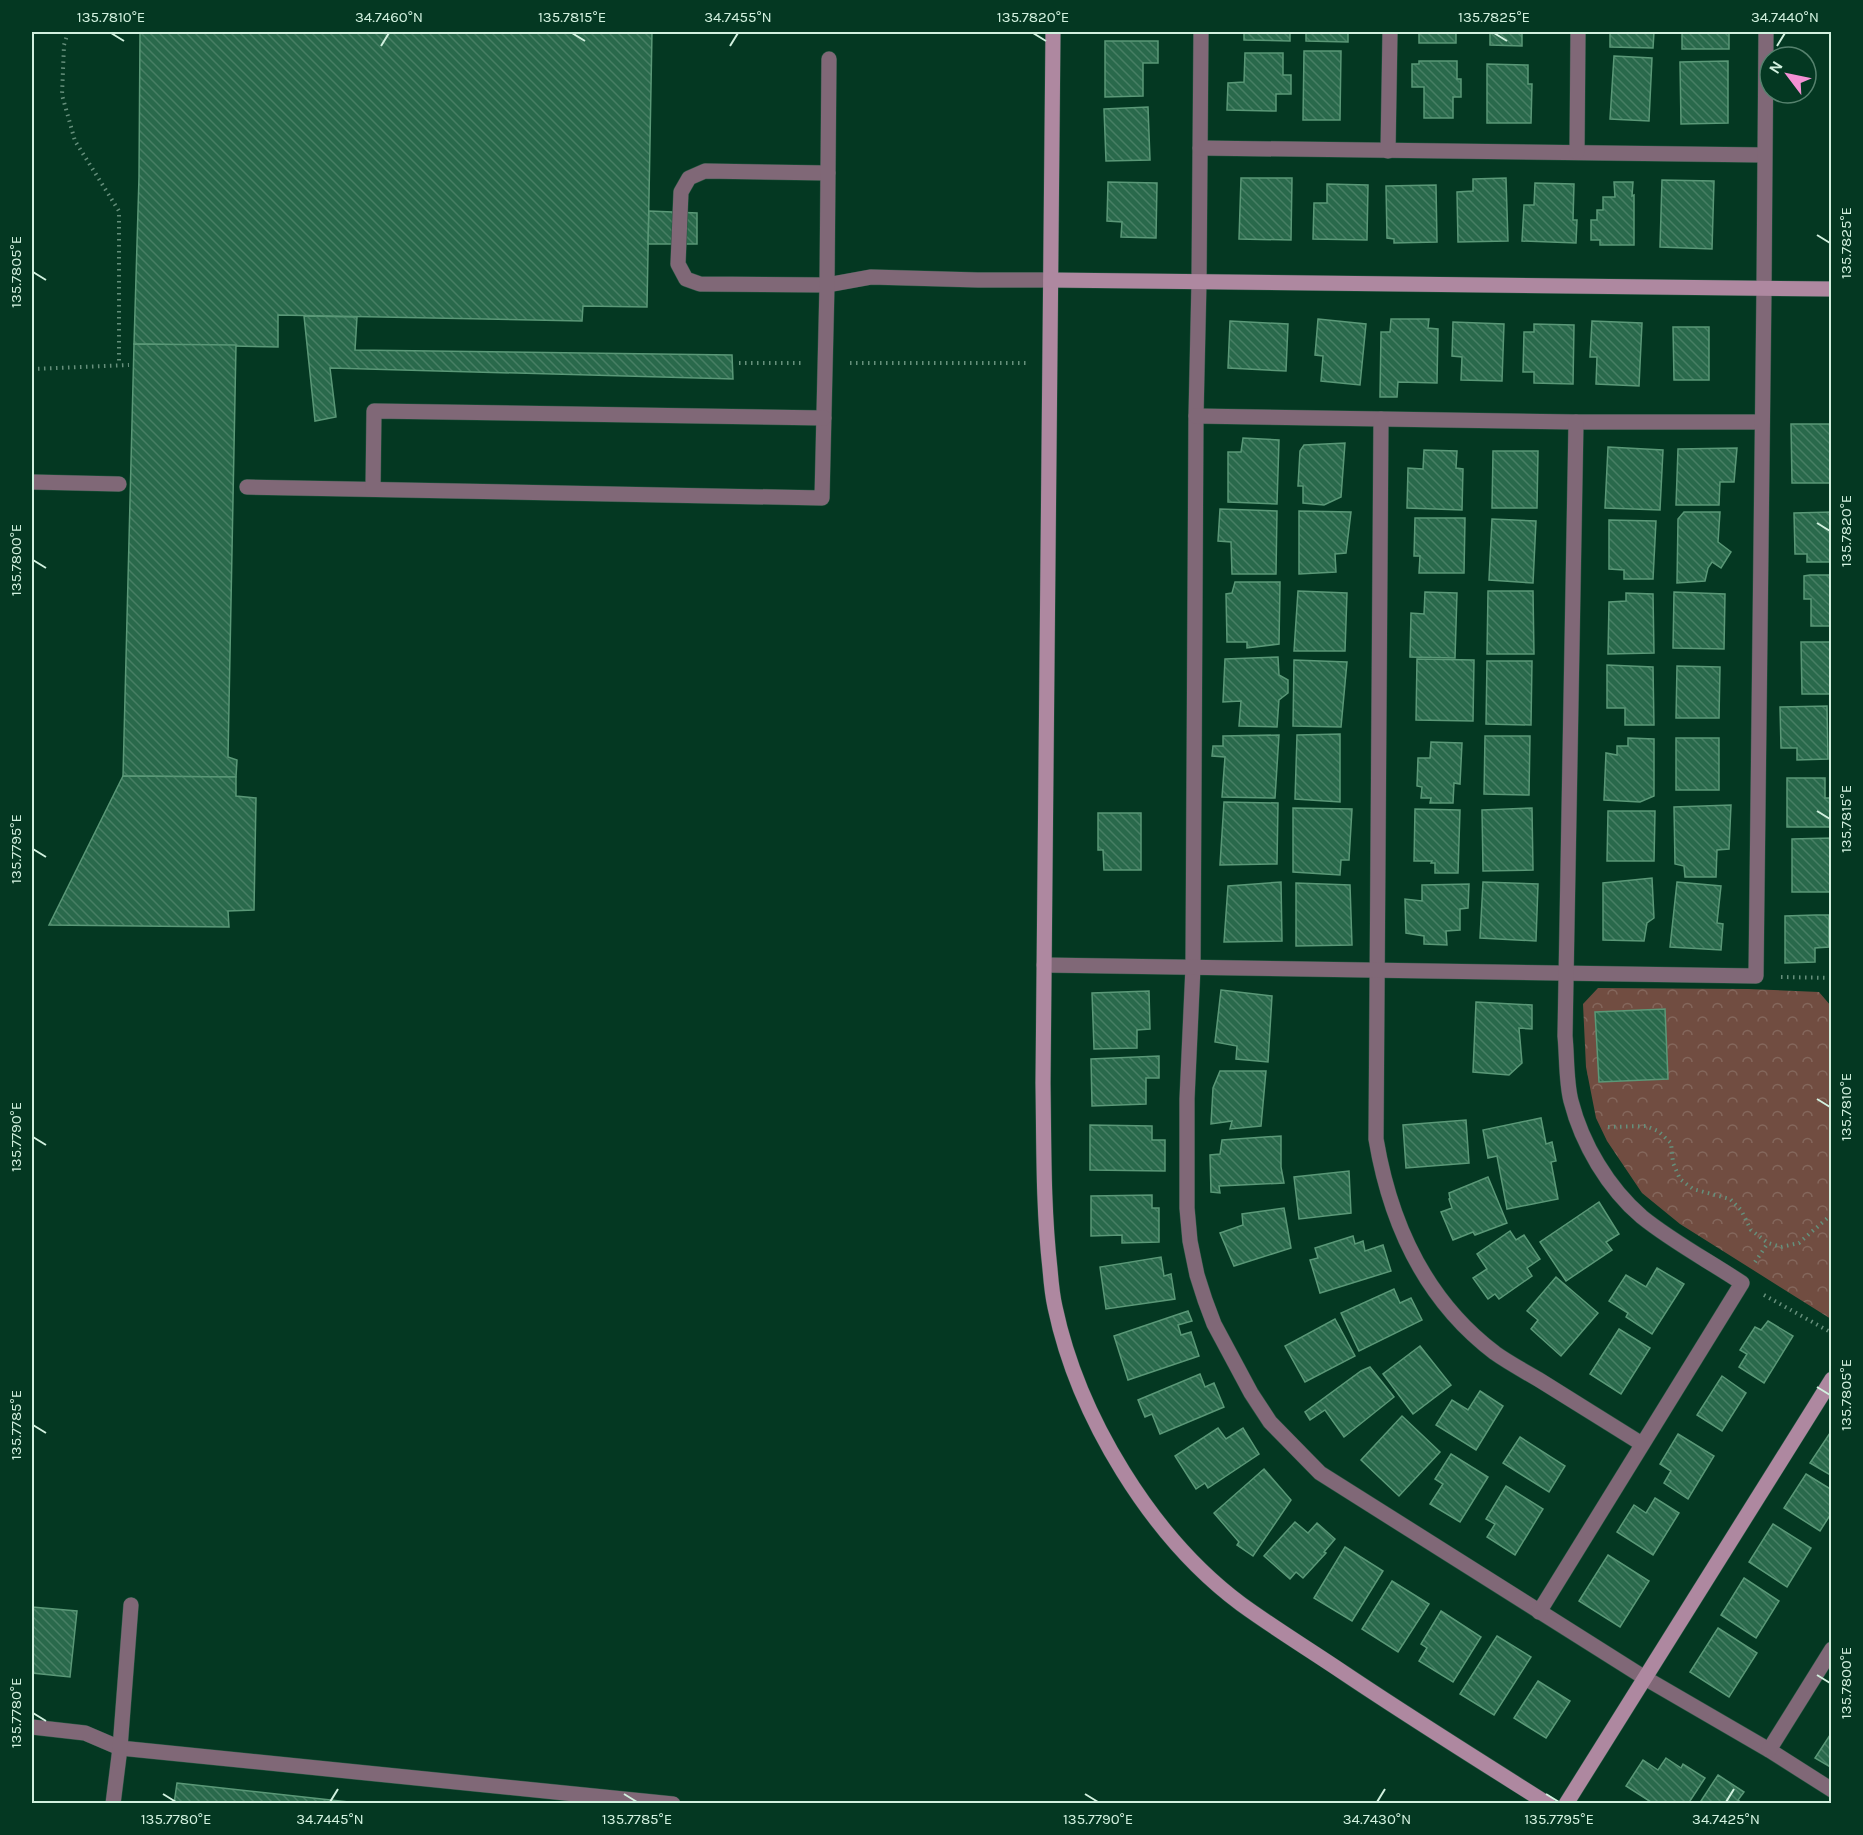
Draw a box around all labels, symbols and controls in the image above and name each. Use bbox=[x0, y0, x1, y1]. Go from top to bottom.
text: 135.7810°E bbox=[77, 8, 145, 26]
text: 34.7460°N bbox=[355, 8, 423, 26]
text: 135.7815°E bbox=[538, 8, 606, 26]
text: 34.7455°N bbox=[704, 8, 772, 26]
text: 135.7820°E bbox=[997, 8, 1069, 26]
text: 135.7825°E bbox=[1458, 8, 1530, 26]
text: 34.7440°N bbox=[1751, 8, 1819, 26]
north arrow bbox=[1758, 45, 1818, 105]
text: N bbox=[1765, 57, 1787, 77]
text: 135.7825°E bbox=[1837, 207, 1855, 279]
text: 135.7805°E bbox=[7, 236, 25, 308]
text: 135.7820°E bbox=[1837, 495, 1855, 567]
text: 135.7800°E bbox=[7, 524, 25, 596]
text: 135.7815°E bbox=[1837, 785, 1855, 853]
text: 135.7795°E bbox=[7, 814, 25, 884]
text: 135.7810°E bbox=[1837, 1073, 1855, 1141]
text: 135.7790°E bbox=[7, 1102, 25, 1172]
text: 135.7805°E bbox=[1837, 1359, 1855, 1431]
text: 135.7785°E bbox=[7, 1390, 25, 1460]
text: 135.7800°E bbox=[1837, 1647, 1855, 1719]
text: 135.7780°E bbox=[7, 1678, 25, 1748]
text: 135.7780°E bbox=[141, 1810, 211, 1828]
text: 34.7445°N bbox=[296, 1810, 364, 1828]
text: 135.7785°E bbox=[602, 1810, 672, 1828]
text: 135.7790°E bbox=[1063, 1810, 1133, 1828]
text: 34.7430°N bbox=[1343, 1810, 1411, 1828]
text: 135.7795°E bbox=[1524, 1810, 1594, 1828]
text: 34.7425°N bbox=[1692, 1810, 1760, 1828]

